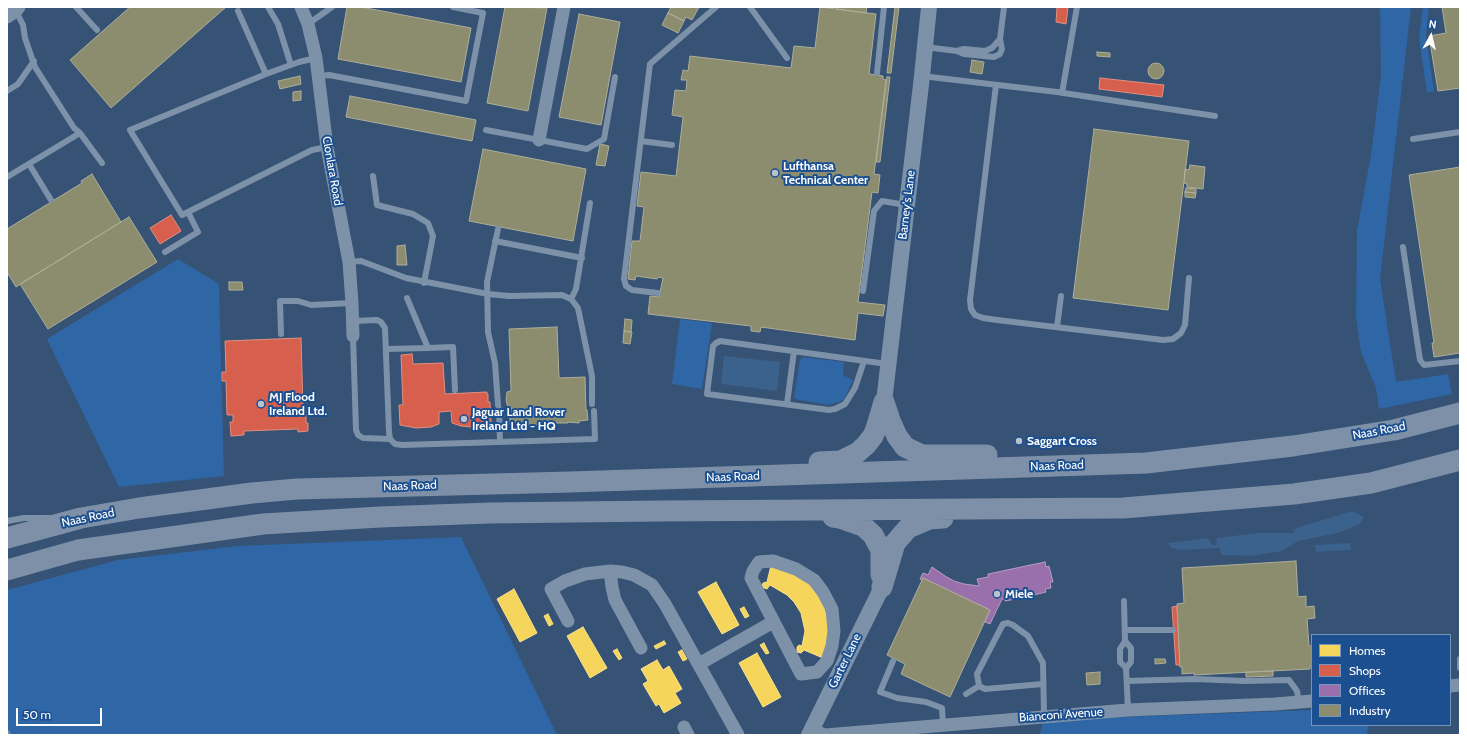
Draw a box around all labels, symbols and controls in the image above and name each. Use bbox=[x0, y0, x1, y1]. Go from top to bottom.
north arrow bbox=[1411, 16, 1451, 56]
text: N bbox=[1428, 17, 1437, 32]
street label: Clonlara Road bbox=[319, 135, 345, 207]
place label: Lufthansa Technical Center bbox=[783, 159, 868, 187]
marker: Lufthansa Technical Center bbox=[770, 168, 780, 178]
street label: Barney's Lane bbox=[896, 169, 918, 241]
place label: MJ Flood Ireland Ltd. bbox=[269, 390, 327, 418]
marker: MJ Flood Ireland Ltd. bbox=[256, 399, 266, 409]
place label: Jaguar Land Rover Ireland Ltd - HQ bbox=[472, 405, 565, 433]
marker: Jaguar Land Rover Ireland Ltd - HQ bbox=[459, 414, 469, 424]
street label: Naas Road bbox=[1351, 419, 1407, 443]
place label: Saggart Cross bbox=[1027, 434, 1097, 448]
marker: Saggart Cross bbox=[1014, 436, 1024, 446]
street label: Naas Road bbox=[1030, 458, 1084, 474]
street label: Naas Road bbox=[706, 469, 760, 485]
street label: Naas Road bbox=[383, 478, 437, 494]
street label: Naas Road bbox=[60, 505, 116, 531]
place label: Miele bbox=[1005, 587, 1033, 601]
marker: Miele bbox=[992, 589, 1002, 599]
street label: Garter Lane bbox=[826, 631, 864, 691]
legend bbox=[1311, 634, 1451, 726]
text: Homes bbox=[1349, 643, 1386, 658]
text: Shops bbox=[1349, 663, 1381, 678]
text: Offices bbox=[1349, 683, 1385, 698]
scale bar bbox=[18, 700, 104, 726]
text: Industry bbox=[1349, 703, 1390, 718]
street label: Bianconi Avenue bbox=[1019, 705, 1103, 725]
text: 50 m bbox=[23, 707, 51, 722]

